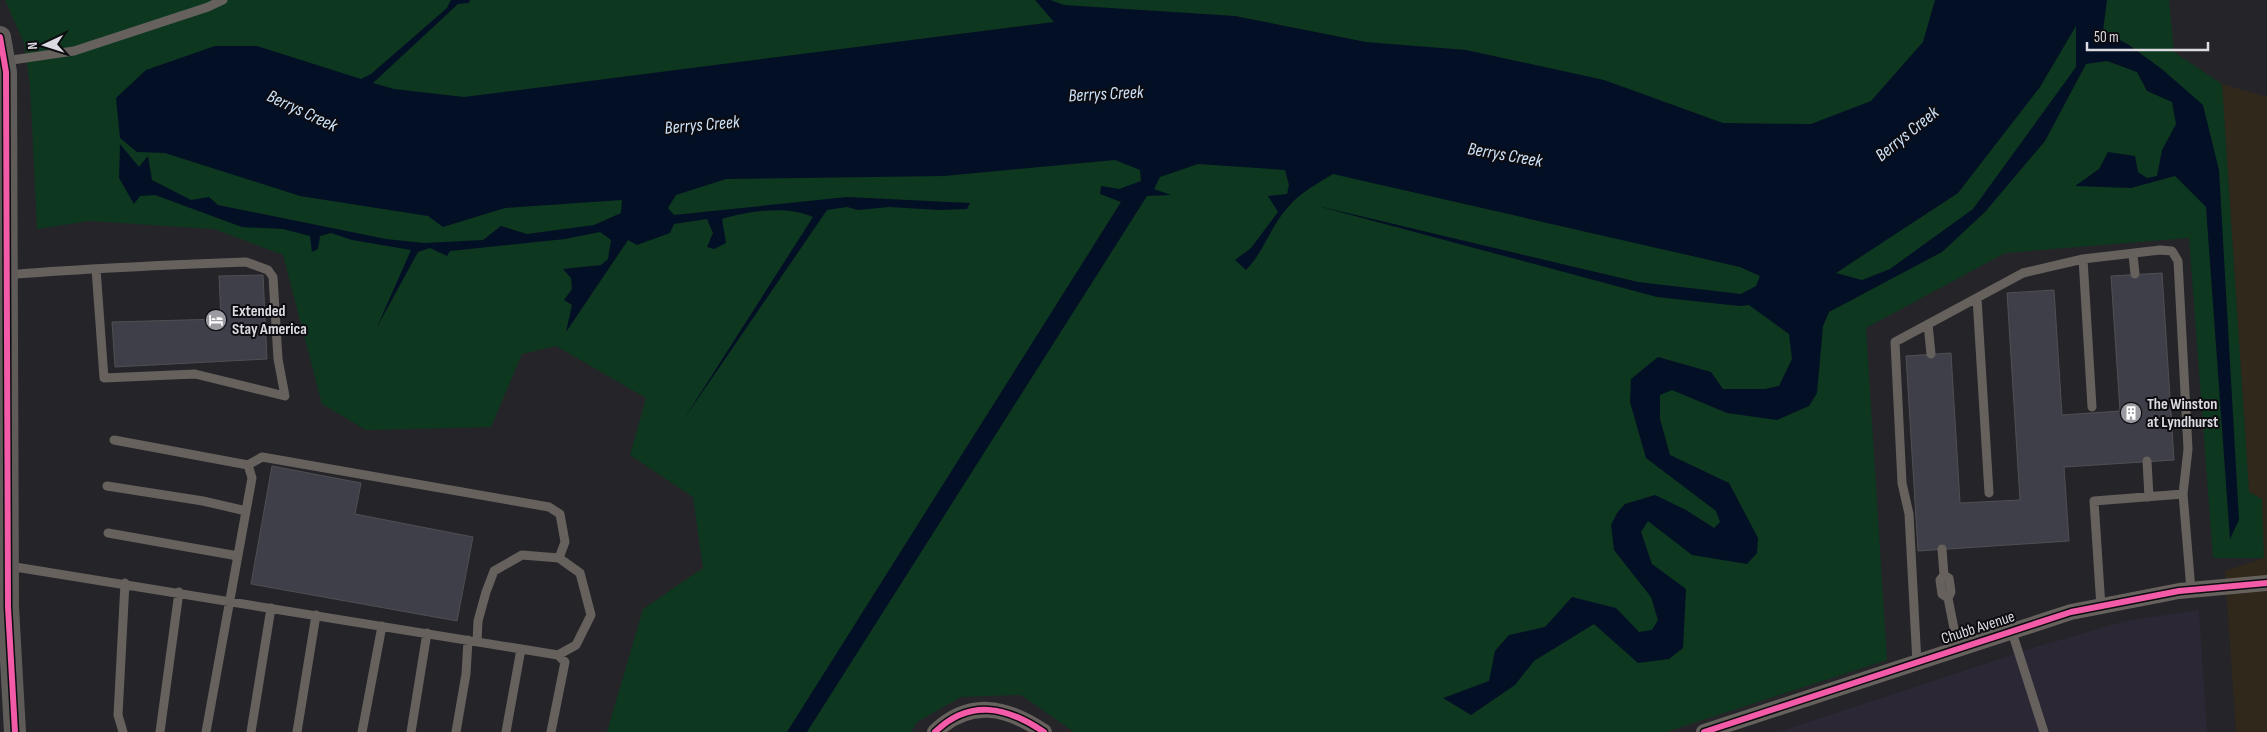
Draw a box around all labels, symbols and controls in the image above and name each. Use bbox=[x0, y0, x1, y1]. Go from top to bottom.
north arrow bbox=[20, 20, 70, 70]
scale bar bbox=[2087, 20, 2208, 52]
text: 50 m bbox=[2094, 28, 2119, 47]
text: N bbox=[24, 42, 41, 50]
water label: Berrys Creek bbox=[1068, 81, 1145, 106]
water label: Berrys Creek bbox=[264, 86, 342, 137]
water label: Berrys Creek bbox=[1871, 101, 1944, 166]
water label: Berrys Creek bbox=[664, 111, 742, 139]
water label: Berrys Creek bbox=[1466, 138, 1545, 172]
place label: Extended Stay America bbox=[232, 302, 307, 339]
hotel icon: Extended Stay America bbox=[204, 308, 228, 332]
place label: The Winston at Lyndhurst bbox=[2147, 395, 2218, 432]
building icon: The Winston at Lyndhurst bbox=[2119, 401, 2143, 425]
street label: Chubb Avenue bbox=[1939, 607, 2017, 649]

